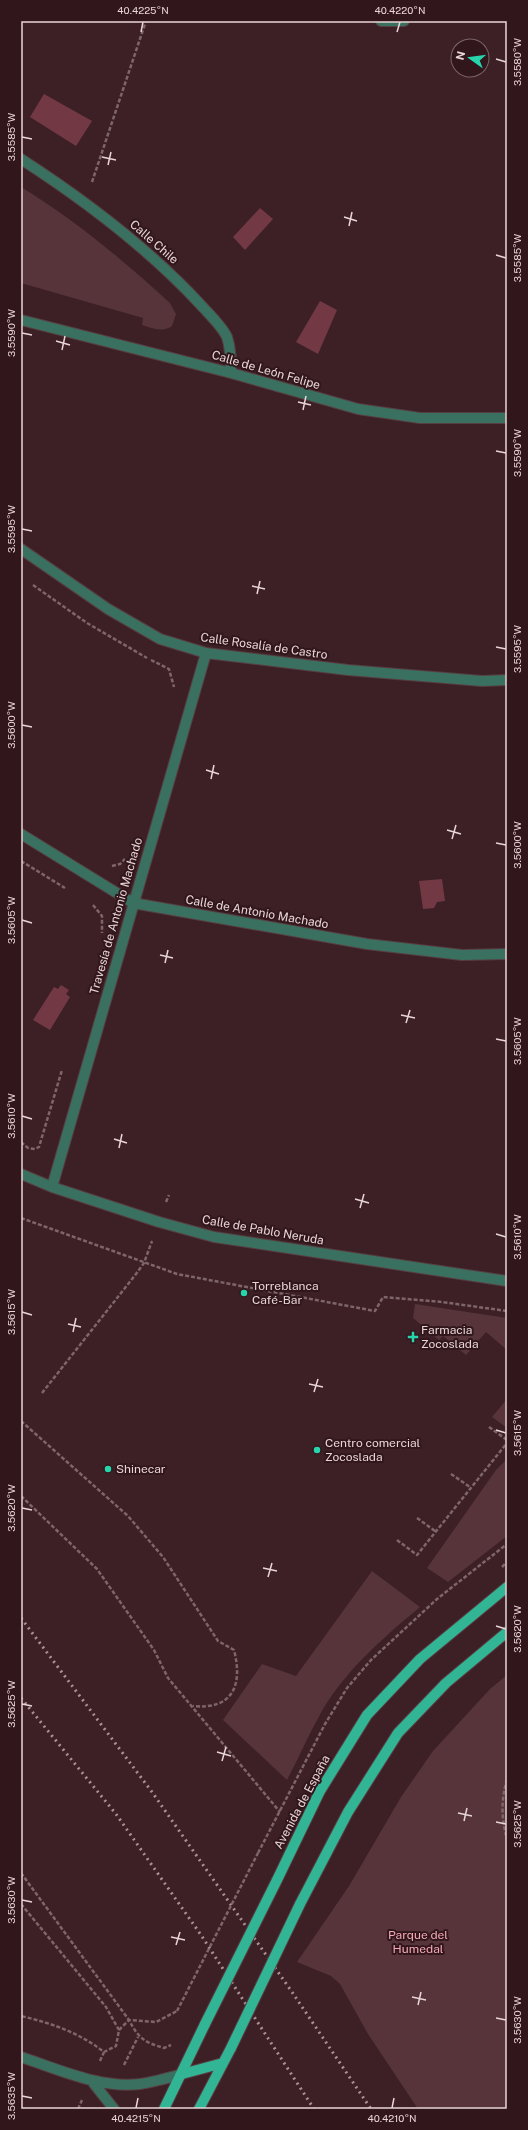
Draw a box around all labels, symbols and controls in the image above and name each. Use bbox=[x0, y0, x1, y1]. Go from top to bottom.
text: 40.4225°N bbox=[117, 4, 169, 16]
text: 40.4220°N bbox=[374, 4, 426, 16]
north arrow bbox=[450, 38, 490, 78]
text: 3.5580°W bbox=[511, 38, 523, 86]
text: N bbox=[453, 50, 467, 61]
text: 3.5585°W bbox=[5, 112, 17, 161]
street label: Calle Chile bbox=[127, 217, 181, 267]
text: 3.5585°W bbox=[511, 233, 523, 282]
text: 3.5590°W bbox=[5, 309, 17, 357]
street label: Calle de León Felipe bbox=[210, 348, 322, 392]
text: 3.5590°W bbox=[511, 429, 523, 477]
text: 3.5595°W bbox=[5, 504, 17, 553]
text: 3.5595°W bbox=[511, 624, 523, 673]
street label: Calle Rosalía de Castro bbox=[200, 630, 329, 662]
text: 3.5600°W bbox=[5, 701, 17, 749]
text: 3.5600°W bbox=[511, 821, 523, 869]
street label: Travesía de Antonio Machado bbox=[87, 836, 145, 996]
street label: Calle de Antonio Machado bbox=[184, 893, 330, 932]
text: 3.5605°W bbox=[5, 896, 17, 944]
text: 3.5605°W bbox=[511, 1017, 523, 1065]
text: 3.5610°W bbox=[5, 1093, 17, 1139]
street label: Calle de Pablo Neruda bbox=[201, 1212, 325, 1248]
text: 3.5610°W bbox=[511, 1214, 523, 1260]
place label: Torreblanca Café-Bar bbox=[252, 1279, 319, 1307]
marker: Torreblanca Café-Bar bbox=[239, 1288, 249, 1298]
text: 3.5615°W bbox=[5, 1289, 17, 1335]
place label: Farmacia Zocoslada bbox=[421, 1323, 479, 1351]
marker: Farmacia Zocoslada bbox=[408, 1332, 418, 1342]
text: 3.5615°W bbox=[511, 1410, 523, 1456]
place label: Centro comercial Zocoslada bbox=[325, 1436, 421, 1464]
marker: Centro comercial Zocoslada bbox=[312, 1445, 322, 1455]
place label: Shinecar bbox=[116, 1462, 166, 1476]
marker: Shinecar bbox=[103, 1464, 113, 1474]
text: 3.5620°W bbox=[5, 1484, 17, 1532]
text: 3.5620°W bbox=[511, 1605, 523, 1653]
text: 3.5625°W bbox=[5, 1680, 17, 1728]
street label: Avenida de España bbox=[271, 1753, 333, 1851]
text: 3.5625°W bbox=[511, 1800, 523, 1848]
text: 3.5630°W bbox=[5, 1876, 17, 1924]
park label: Parque del Humedal bbox=[388, 1928, 448, 1956]
text: 3.5630°W bbox=[511, 1996, 523, 2044]
text: 3.5635°W bbox=[5, 2072, 17, 2120]
text: 40.4215°N bbox=[111, 2112, 161, 2124]
text: 40.4210°N bbox=[367, 2112, 417, 2124]

